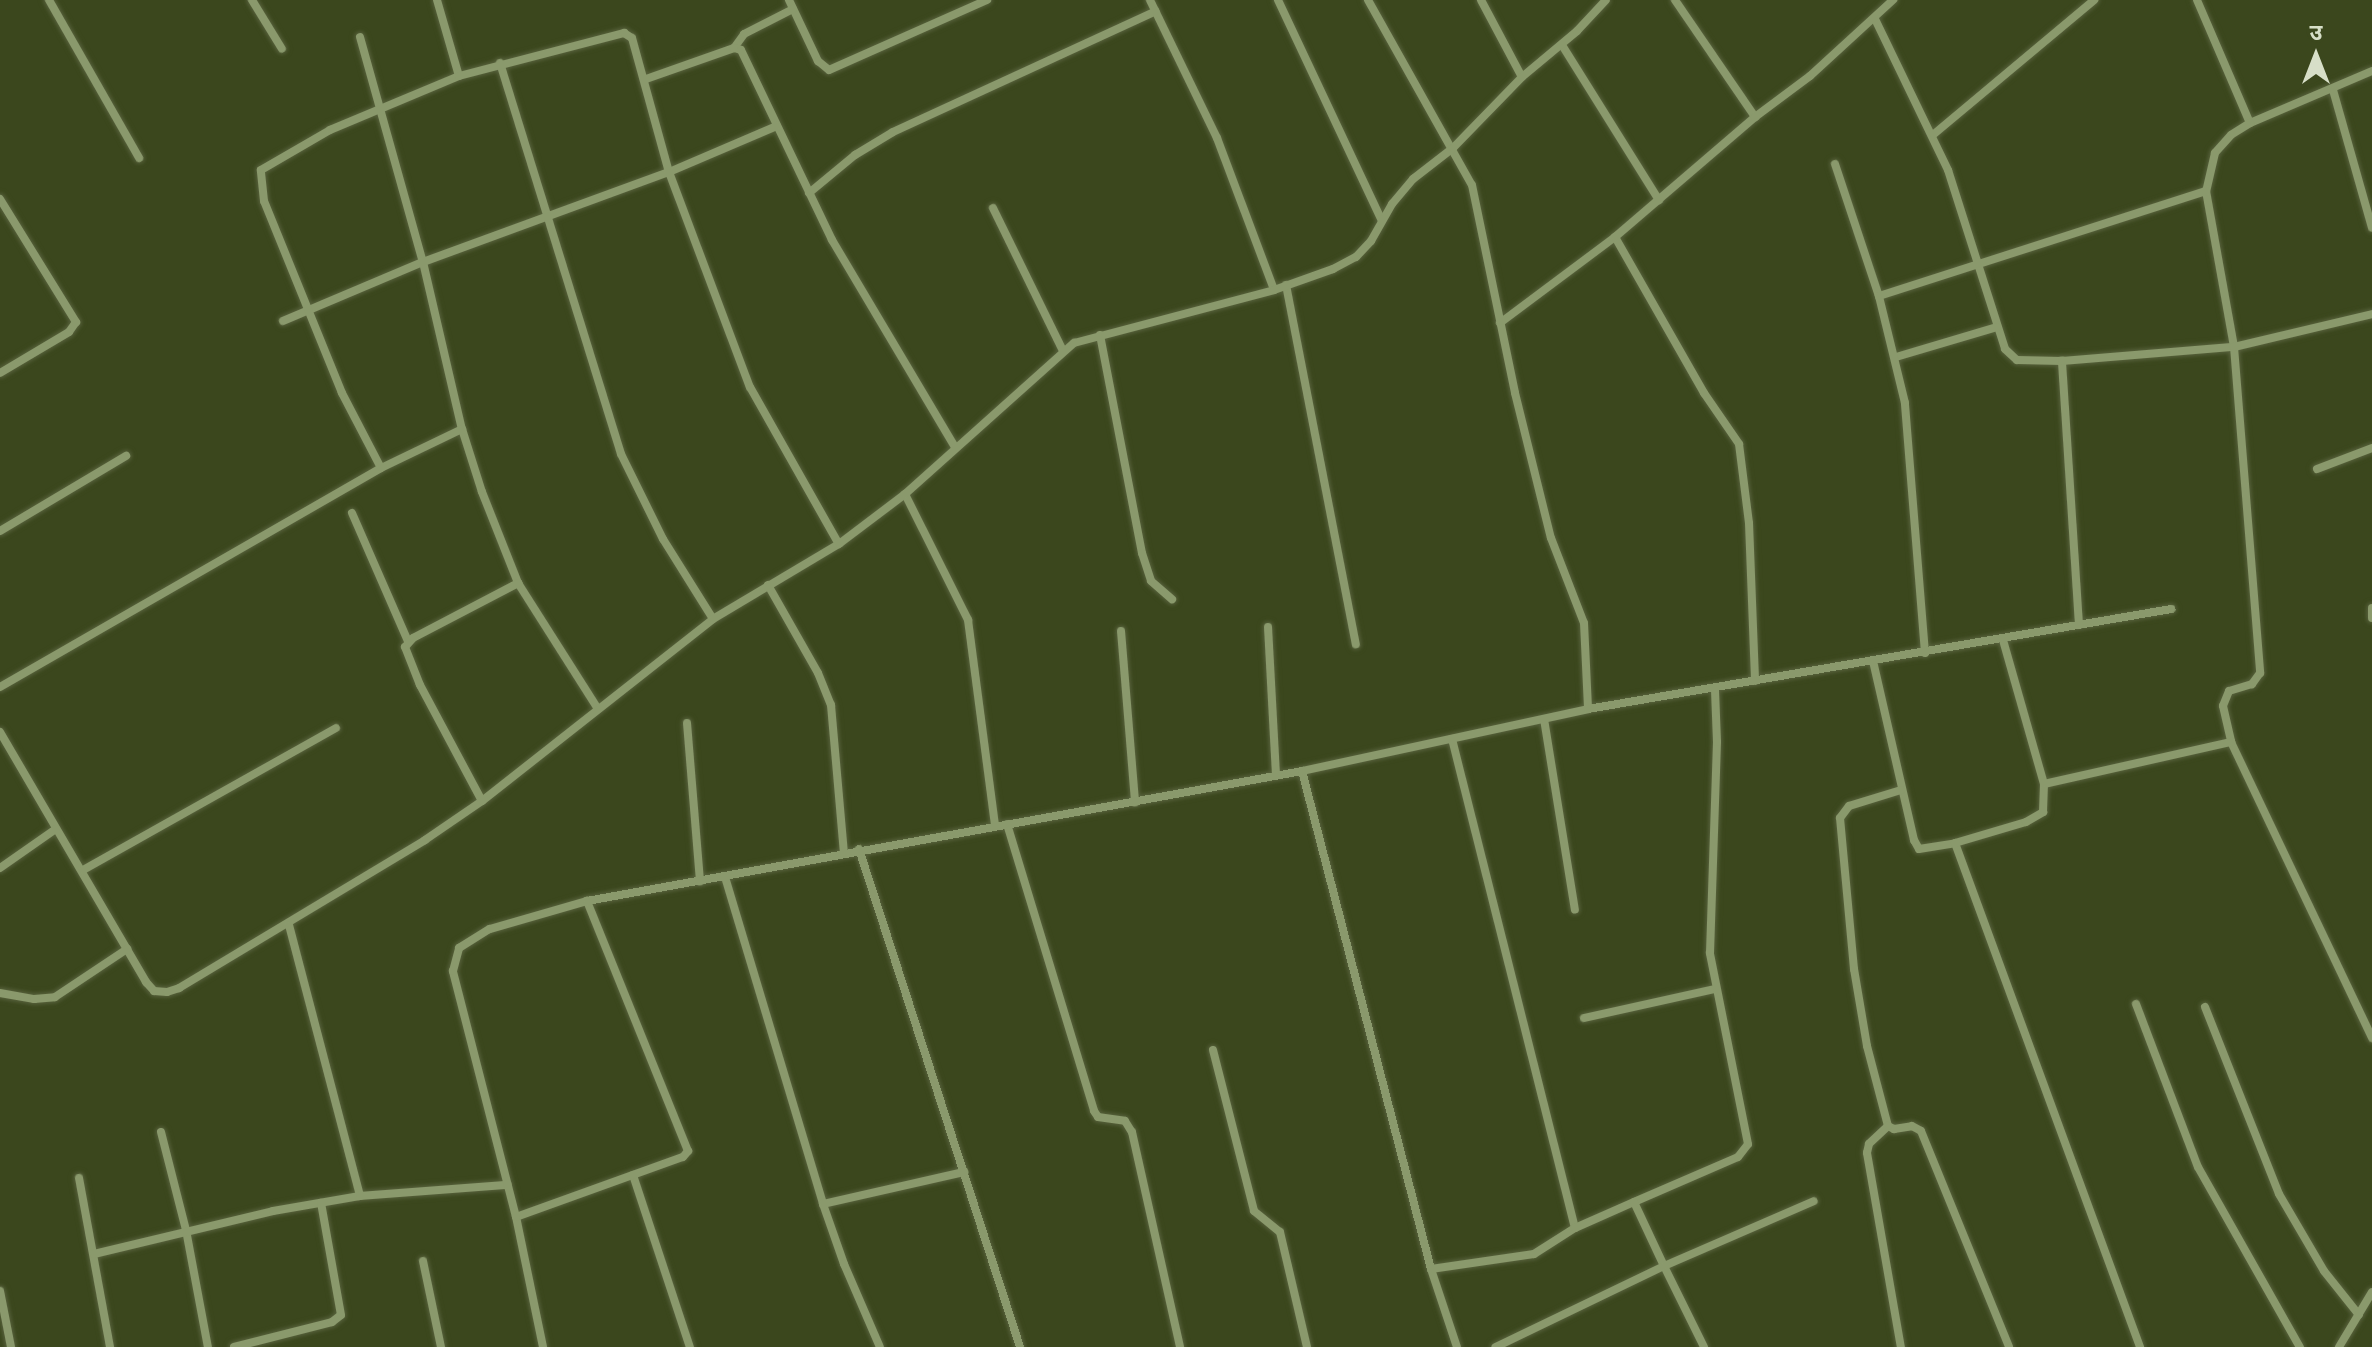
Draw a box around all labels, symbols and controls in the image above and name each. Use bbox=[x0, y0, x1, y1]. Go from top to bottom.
north arrow bbox=[2276, 16, 2356, 96]
text: उ bbox=[2310, 17, 2322, 47]

